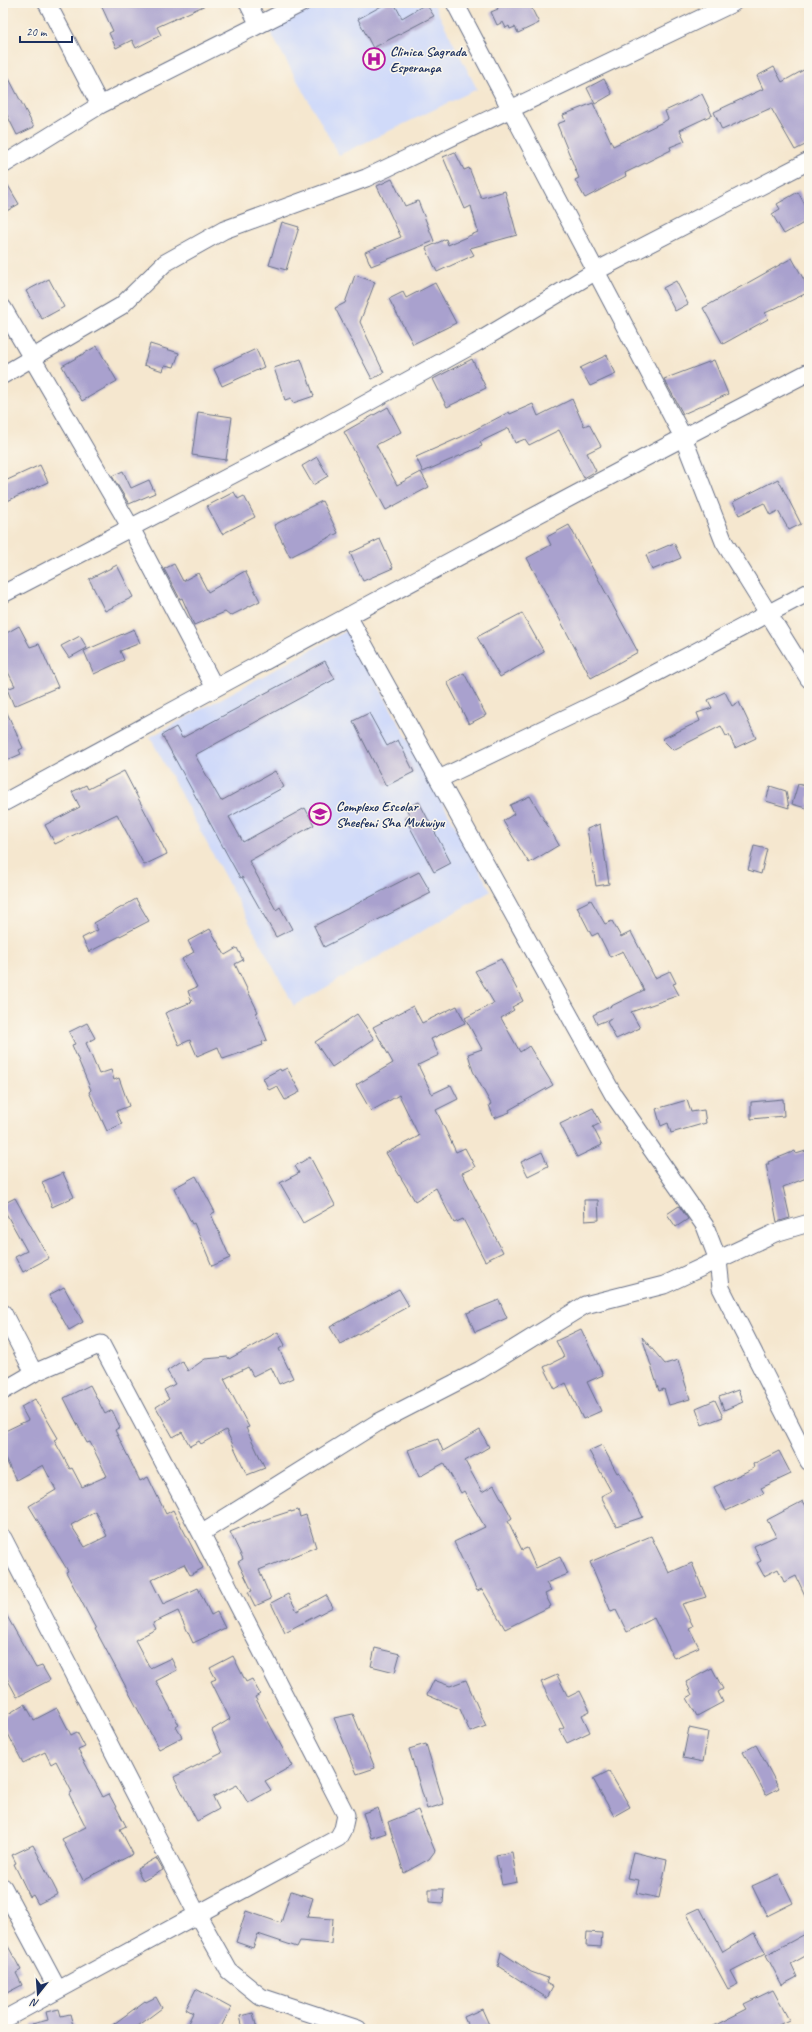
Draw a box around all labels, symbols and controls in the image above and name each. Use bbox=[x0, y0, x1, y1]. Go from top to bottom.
scale bar bbox=[20, 18, 72, 44]
text: 20 m bbox=[26, 24, 48, 40]
place label: Clinica Sagrada Esperança bbox=[390, 43, 467, 76]
hospital icon: Clinica Sagrada Esperança bbox=[361, 46, 387, 72]
place label: Complexo Escolar Sheefeni Sha Mukwiyu bbox=[336, 798, 446, 831]
school or university icon: Complexo Escolar Sheefeni Sha Mukwiyu bbox=[307, 801, 333, 827]
north arrow bbox=[18, 1974, 58, 2014]
text: N bbox=[28, 1995, 40, 2011]

